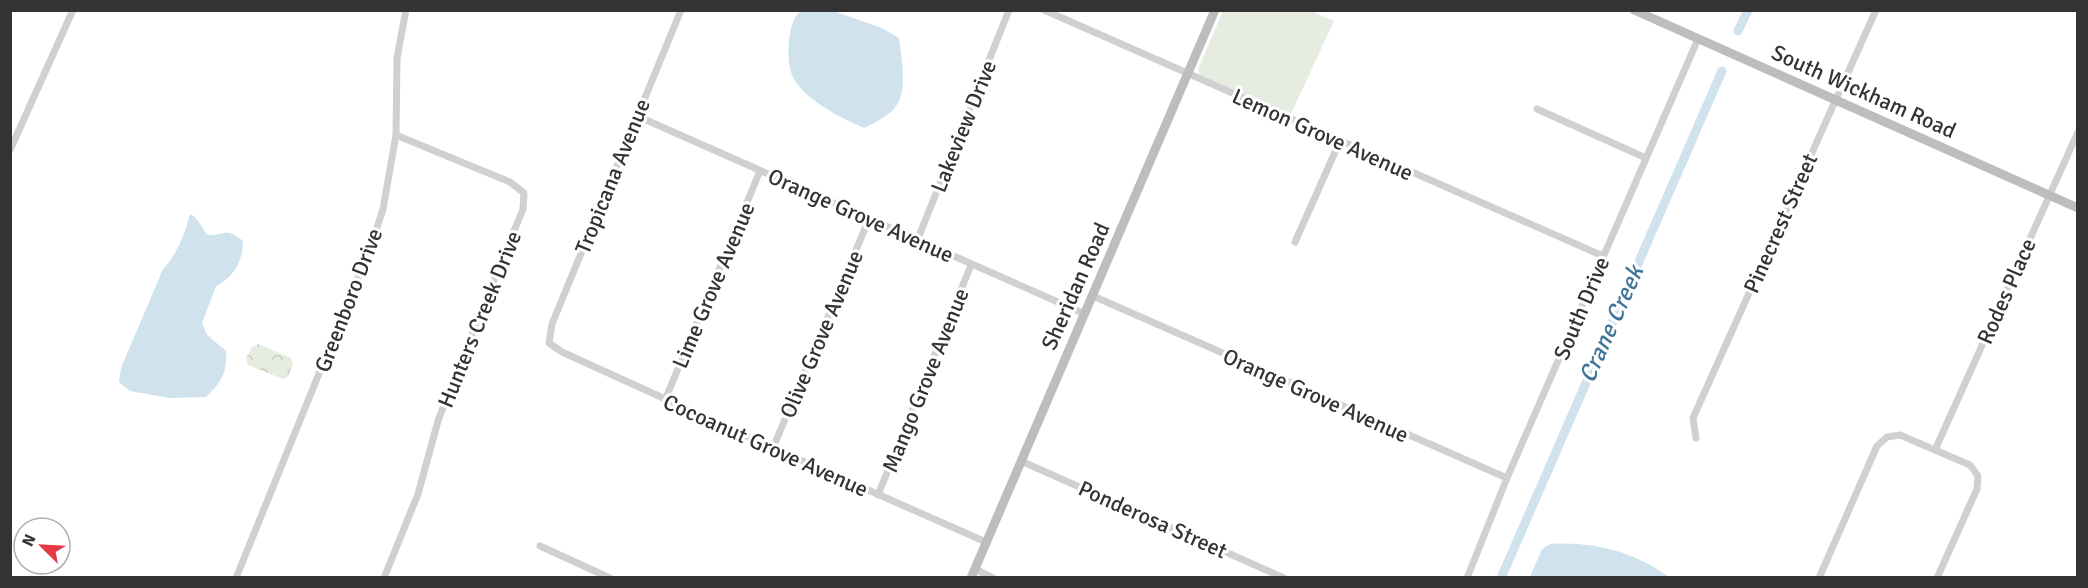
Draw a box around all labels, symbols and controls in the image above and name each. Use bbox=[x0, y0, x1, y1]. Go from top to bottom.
street label: South Wickham Road bbox=[1767, 39, 1960, 144]
street label: Lakeview Drive bbox=[925, 56, 1002, 196]
street label: Lemon Grove Avenue bbox=[1228, 82, 1417, 186]
street label: Tropicana Avenue bbox=[569, 95, 656, 258]
street label: Pinecrest Street bbox=[1738, 149, 1823, 297]
street label: Orange Grove Avenue bbox=[764, 162, 958, 269]
street label: Lime Grove Avenue bbox=[666, 198, 761, 372]
street label: Sheridan Road bbox=[1035, 218, 1116, 354]
street label: Greenboro Drive bbox=[309, 224, 388, 376]
street label: Hunters Creek Drive bbox=[432, 227, 527, 411]
street label: Rodes Place bbox=[1971, 234, 2042, 348]
street label: Olive Grove Avenue bbox=[774, 246, 869, 422]
street label: South Drive bbox=[1548, 253, 1615, 364]
water label: Crane Creek bbox=[1572, 259, 1651, 387]
street label: Mango Grove Avenue bbox=[876, 284, 975, 476]
street label: Orange Grove Avenue bbox=[1219, 342, 1413, 449]
street label: Cocoanut Grove Avenue bbox=[659, 388, 872, 503]
street label: Ponderosa Street bbox=[1074, 475, 1232, 564]
north arrow bbox=[12, 516, 72, 576]
text: N bbox=[18, 531, 41, 549]

